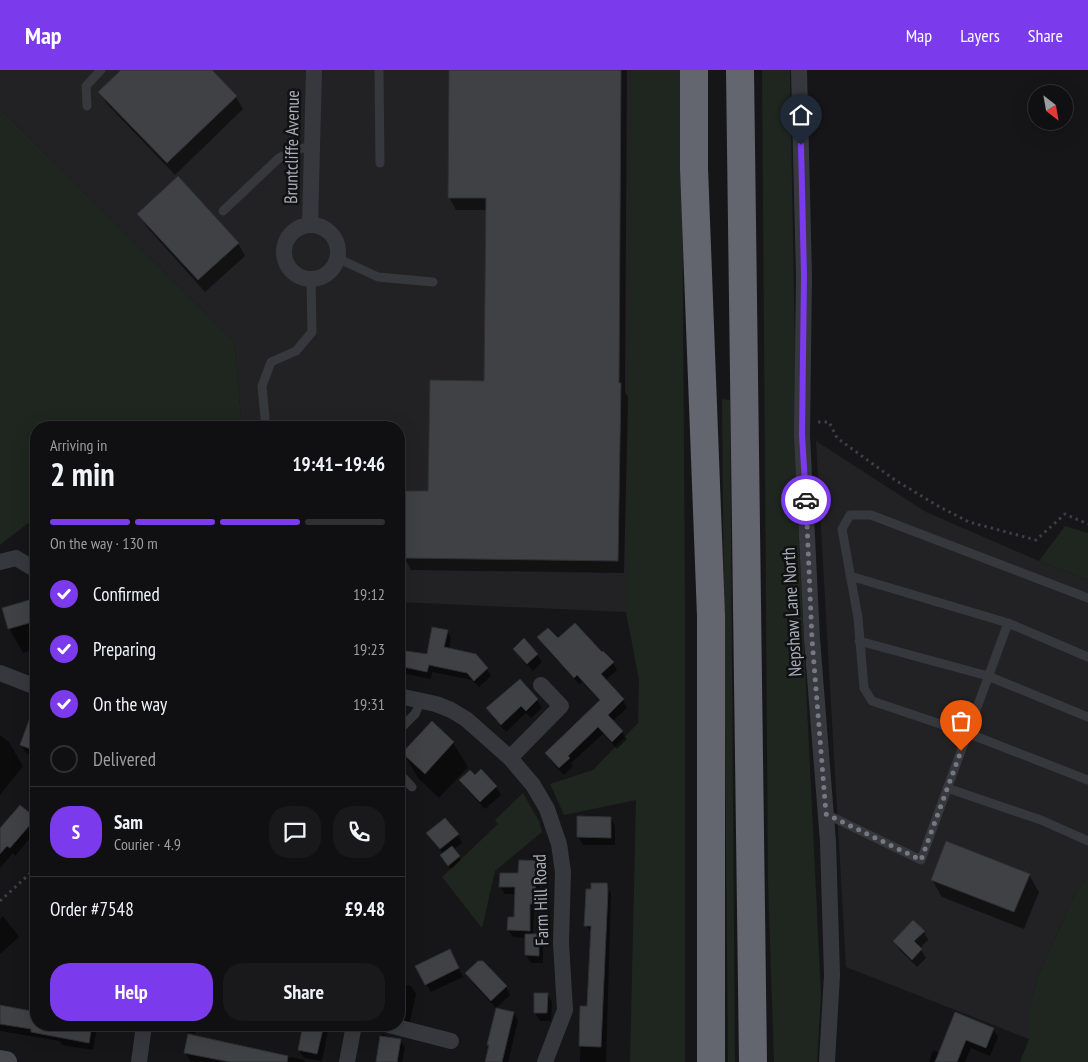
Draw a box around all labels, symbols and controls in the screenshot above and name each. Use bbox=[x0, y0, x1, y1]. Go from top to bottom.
text: Map bbox=[25, 20, 62, 51]
text: Map bbox=[906, 24, 932, 47]
text: Layers bbox=[960, 24, 1000, 47]
text: Share bbox=[1028, 24, 1063, 47]
north arrow bbox=[1028, 85, 1072, 130]
map controls bbox=[1028, 85, 1073, 130]
street label: Bruntcliffe Avenue bbox=[279, 90, 304, 204]
pin bbox=[780, 94, 822, 145]
icon: home bbox=[787, 101, 815, 129]
text: Arriving in bbox=[50, 435, 107, 455]
text: 19:41–19:46 bbox=[292, 452, 385, 476]
text: 2 min bbox=[50, 453, 115, 495]
courier bbox=[781, 475, 831, 525]
icon: car bbox=[792, 486, 820, 514]
text: On the way · 130 m bbox=[50, 533, 158, 553]
street label: Nepshaw Lane North bbox=[777, 547, 806, 677]
icon: check bbox=[50, 580, 78, 608]
text: Confirmed bbox=[93, 582, 160, 606]
text: 19:12 bbox=[353, 584, 385, 604]
icon: check bbox=[50, 635, 78, 663]
text: Preparing bbox=[93, 637, 156, 661]
text: 19:23 bbox=[353, 639, 385, 659]
icon: check bbox=[50, 690, 78, 718]
text: On the way bbox=[93, 692, 167, 716]
text: 19:31 bbox=[353, 694, 385, 714]
pin bbox=[940, 700, 982, 751]
icon: bag bbox=[947, 707, 975, 735]
text: Delivered bbox=[93, 747, 156, 771]
button: chat bbox=[269, 806, 321, 858]
button: phone bbox=[333, 806, 385, 858]
text: Sam bbox=[114, 810, 143, 834]
text: S bbox=[72, 820, 80, 844]
text: Courier · 4.9 bbox=[114, 834, 181, 854]
street label: Farm Hill Road bbox=[527, 854, 554, 946]
text: Order #7548 bbox=[50, 897, 134, 921]
text: £9.48 bbox=[345, 897, 385, 921]
button: Help bbox=[50, 963, 213, 1021]
button: Share bbox=[223, 963, 385, 1021]

